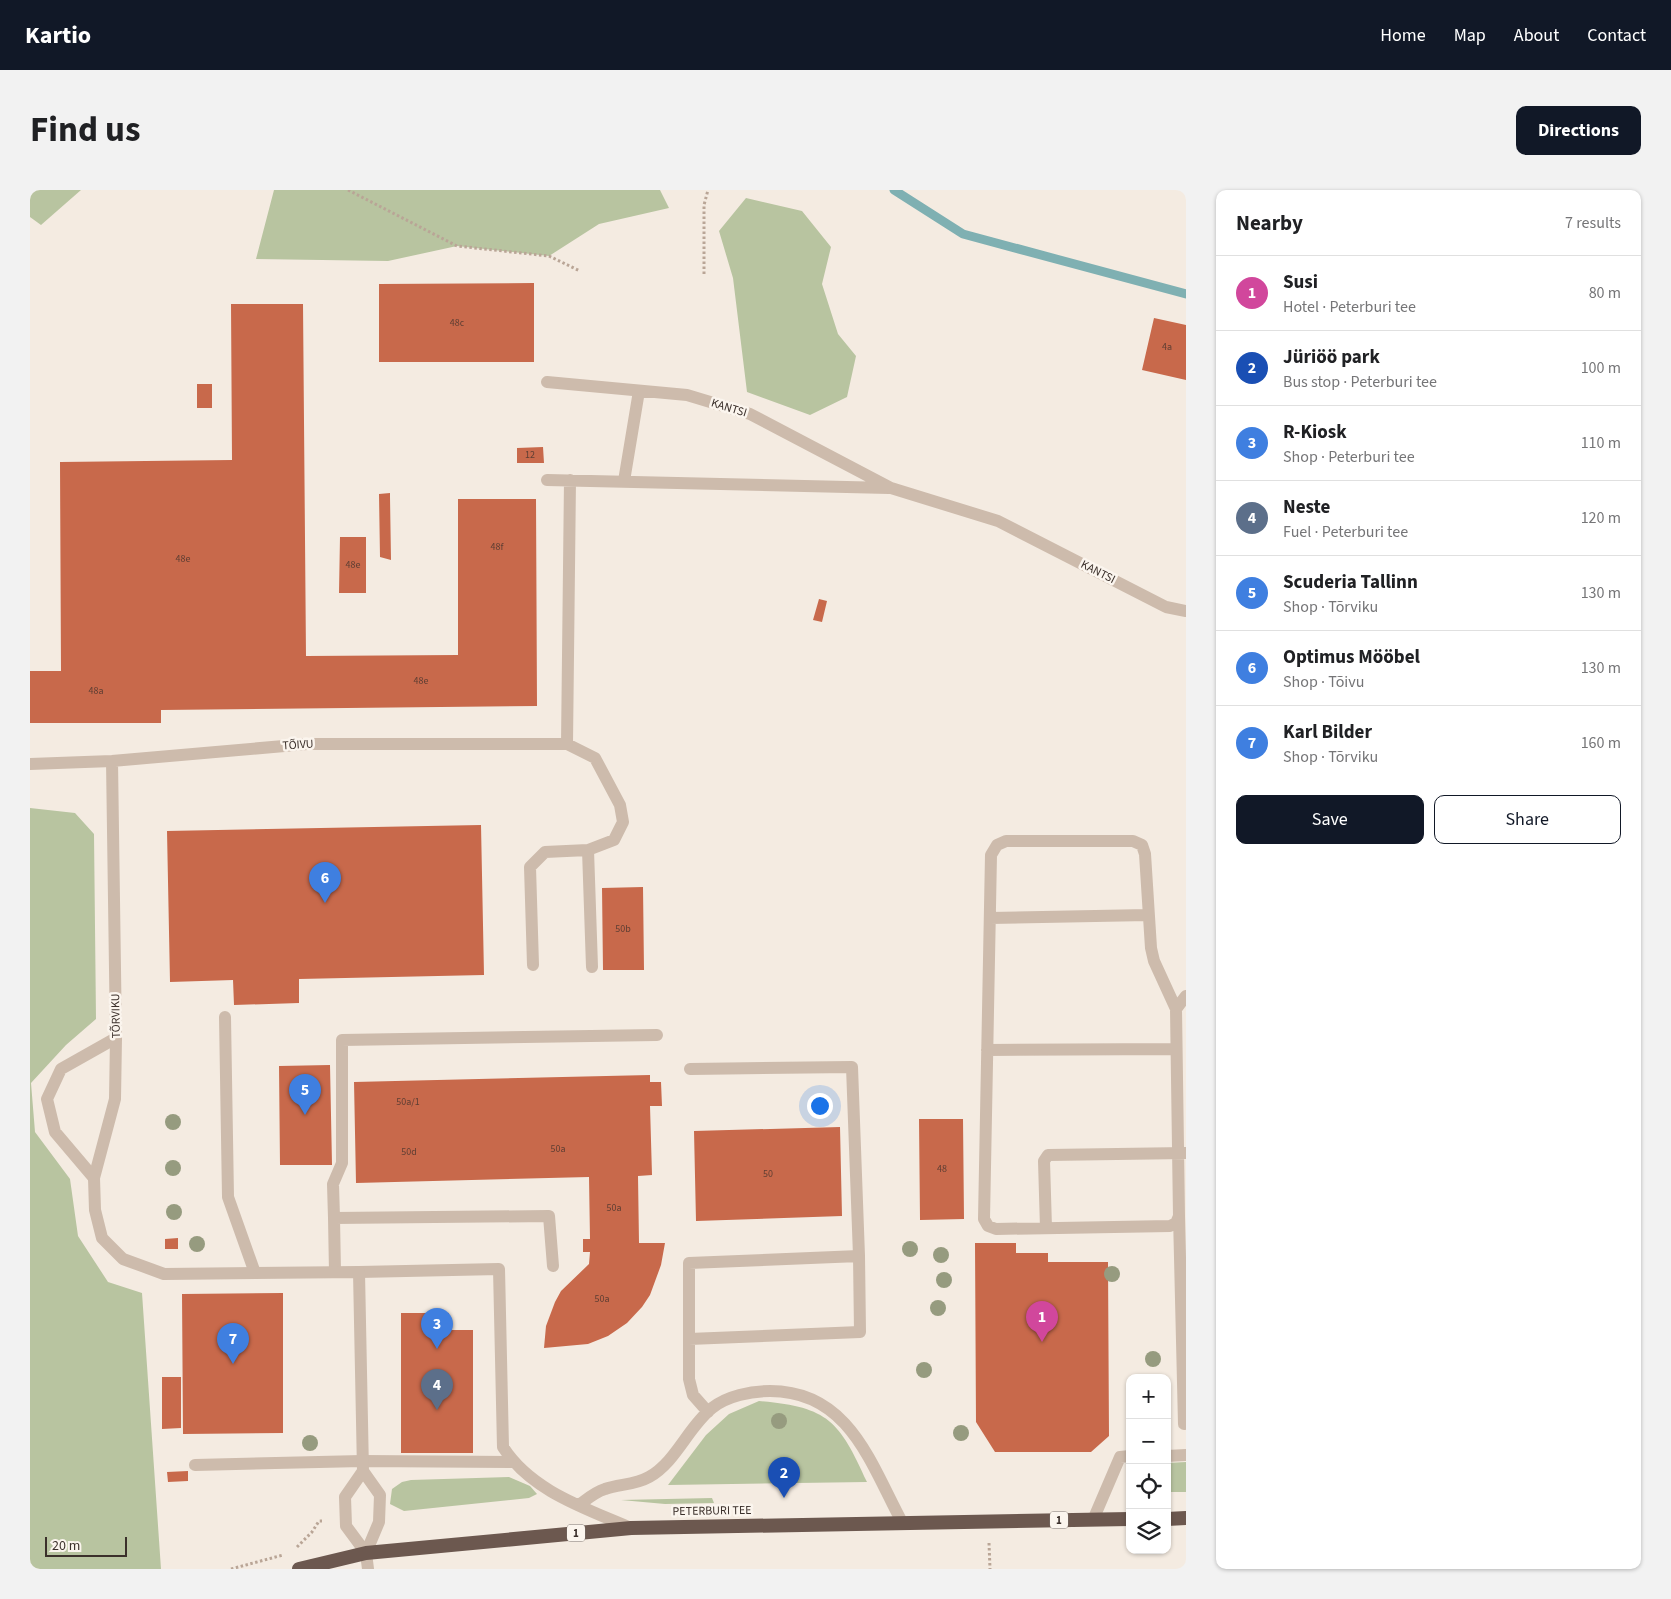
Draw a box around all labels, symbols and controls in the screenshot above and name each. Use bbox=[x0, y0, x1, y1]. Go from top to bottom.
text: Kartio bbox=[25, 18, 91, 53]
text: Home bbox=[1380, 23, 1426, 48]
text: Map bbox=[1454, 23, 1486, 48]
text: About bbox=[1514, 23, 1559, 48]
text: Contact bbox=[1587, 23, 1646, 48]
text: Find us bbox=[30, 105, 140, 155]
button: Directions bbox=[1516, 106, 1641, 155]
text: Nearby bbox=[1236, 208, 1303, 238]
text: 7 results bbox=[1565, 212, 1621, 234]
text: Susi bbox=[1283, 269, 1318, 296]
text: 1 bbox=[1248, 282, 1256, 304]
text: 80 m bbox=[1589, 282, 1621, 304]
text: Hotel · Peterburi tee bbox=[1283, 296, 1416, 318]
house number: 48c bbox=[450, 316, 465, 330]
house number: 4a bbox=[1162, 340, 1172, 354]
text: Jüriöö park bbox=[1283, 344, 1380, 371]
text: 2 bbox=[1248, 357, 1256, 379]
text: 100 m bbox=[1581, 357, 1621, 379]
text: Bus stop · Peterburi tee bbox=[1283, 371, 1437, 393]
street label: KANTSI bbox=[709, 395, 749, 421]
text: R-Kiosk bbox=[1283, 419, 1347, 446]
text: 3 bbox=[1248, 432, 1256, 454]
text: 110 m bbox=[1581, 432, 1621, 454]
text: Shop · Peterburi tee bbox=[1283, 446, 1415, 468]
house number: 12 bbox=[525, 448, 535, 462]
text: Neste bbox=[1283, 494, 1330, 521]
text: 4 bbox=[1248, 507, 1256, 529]
text: 120 m bbox=[1581, 507, 1621, 529]
text: Fuel · Peterburi tee bbox=[1283, 521, 1408, 543]
house number: 48f bbox=[491, 540, 505, 554]
house number: 48e bbox=[176, 552, 190, 566]
street label: KANTSI bbox=[1078, 556, 1118, 588]
house number: 48e bbox=[346, 558, 360, 572]
text: Scuderia Tallinn bbox=[1283, 569, 1418, 596]
text: 5 bbox=[1248, 582, 1256, 604]
text: 130 m bbox=[1581, 582, 1621, 604]
text: Shop · Tõrviku bbox=[1283, 596, 1378, 618]
text: Optimus Mööbel bbox=[1283, 644, 1420, 671]
text: 6 bbox=[1248, 657, 1256, 679]
text: 130 m bbox=[1581, 657, 1621, 679]
text: Shop · Tõivu bbox=[1283, 671, 1365, 693]
house number: 48e bbox=[414, 674, 428, 688]
house number: 48a bbox=[89, 684, 103, 698]
text: Karl Bilder bbox=[1283, 719, 1372, 746]
text: 7 bbox=[1248, 732, 1256, 754]
text: 160 m bbox=[1581, 732, 1621, 754]
street label: TÕIVU bbox=[282, 735, 314, 755]
text: Shop · Tõrviku bbox=[1283, 746, 1378, 768]
button: Save bbox=[1236, 795, 1424, 844]
button: Share bbox=[1434, 795, 1621, 844]
pin: 6 bbox=[309, 862, 341, 903]
house number: 50b bbox=[615, 922, 631, 936]
street label: TÕRVIKU bbox=[107, 993, 125, 1039]
pin: 5 bbox=[289, 1074, 321, 1115]
your location bbox=[807, 1093, 833, 1119]
house number: 50a/1 bbox=[396, 1095, 420, 1109]
house number: 50a bbox=[551, 1142, 565, 1156]
house number: 50d bbox=[401, 1145, 417, 1159]
house number: 48 bbox=[937, 1162, 947, 1176]
house number: 50 bbox=[763, 1167, 773, 1181]
house number: 50a bbox=[607, 1201, 621, 1215]
house number: 50a bbox=[595, 1292, 609, 1306]
pin: 1 bbox=[1026, 1301, 1058, 1342]
pin: 3 bbox=[421, 1308, 453, 1349]
pin: 7 bbox=[217, 1323, 249, 1364]
pin: 4 bbox=[421, 1369, 453, 1410]
map controls bbox=[1126, 1374, 1171, 1554]
button: + bbox=[1126, 1374, 1171, 1419]
button: − bbox=[1126, 1419, 1171, 1464]
pin: 2 bbox=[768, 1457, 800, 1498]
button: locate bbox=[1126, 1464, 1171, 1509]
street label: PETERBURI TEE bbox=[672, 1502, 752, 1520]
button: layers bbox=[1126, 1509, 1171, 1554]
road number: 1 bbox=[1050, 1512, 1068, 1528]
road number: 1 bbox=[567, 1525, 585, 1542]
scale bar bbox=[45, 1534, 128, 1557]
text: 20 m bbox=[52, 1536, 80, 1556]

